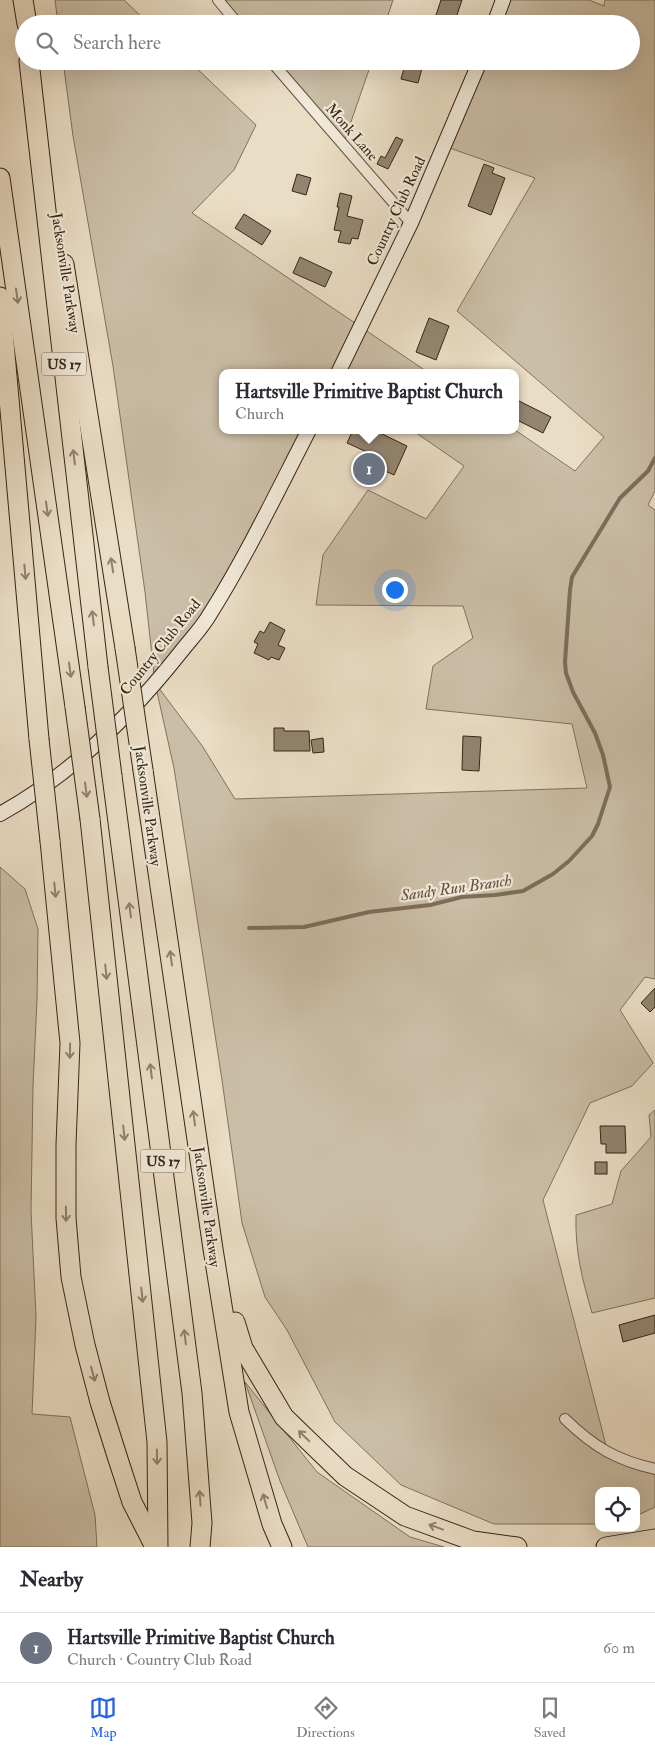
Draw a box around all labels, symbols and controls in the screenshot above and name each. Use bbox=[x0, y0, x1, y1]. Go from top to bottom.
search box bbox=[15, 15, 640, 70]
icon: search bbox=[33, 29, 61, 57]
text: Search here bbox=[73, 31, 161, 55]
street label: Monk Lane bbox=[321, 99, 382, 165]
street label: Country Club Road bbox=[363, 153, 430, 269]
street label: Jacksonville Parkway bbox=[45, 211, 84, 335]
one-way arrow bbox=[12, 288, 22, 304]
road number: US 17 bbox=[42, 352, 86, 376]
popup bbox=[219, 369, 519, 434]
text: Hartsville Primitive Baptist Church bbox=[235, 380, 503, 404]
text: Church bbox=[235, 404, 284, 424]
one-way arrow bbox=[69, 449, 79, 465]
pin: 1 bbox=[353, 450, 385, 488]
one-way arrow bbox=[42, 501, 52, 517]
one-way arrow bbox=[106, 557, 116, 573]
one-way arrow bbox=[20, 564, 29, 580]
your location bbox=[382, 577, 408, 603]
street label: Country Club Road bbox=[116, 595, 205, 699]
one-way arrow bbox=[88, 611, 98, 627]
one-way arrow bbox=[65, 661, 75, 677]
street label: Jacksonville Parkway bbox=[129, 744, 165, 868]
one-way arrow bbox=[81, 782, 91, 798]
water label: Sandy Run Branch bbox=[398, 870, 513, 906]
one-way arrow bbox=[50, 881, 60, 897]
one-way arrow bbox=[125, 902, 135, 918]
one-way arrow bbox=[166, 950, 176, 966]
one-way arrow bbox=[102, 964, 111, 980]
one-way arrow bbox=[65, 1043, 75, 1059]
one-way arrow bbox=[146, 1064, 156, 1080]
one-way arrow bbox=[189, 1111, 199, 1127]
one-way arrow bbox=[119, 1125, 129, 1141]
street label: Jacksonville Parkway bbox=[188, 1145, 224, 1269]
road number: US 17 bbox=[140, 1150, 186, 1172]
one-way arrow bbox=[61, 1206, 71, 1222]
one-way arrow bbox=[137, 1287, 147, 1303]
one-way arrow bbox=[180, 1329, 190, 1345]
one-way arrow bbox=[88, 1365, 98, 1381]
one-way arrow bbox=[297, 1430, 310, 1442]
one-way arrow bbox=[153, 1448, 162, 1464]
map controls bbox=[595, 1487, 640, 1532]
button: locate bbox=[595, 1487, 640, 1532]
one-way arrow bbox=[195, 1491, 205, 1507]
one-way arrow bbox=[260, 1494, 270, 1510]
one-way arrow bbox=[429, 1522, 444, 1531]
text: Nearby bbox=[20, 1566, 83, 1593]
text: Hartsville Primitive Baptist Church bbox=[67, 1626, 335, 1650]
text: 1 bbox=[33, 1638, 39, 1658]
text: 60 m bbox=[603, 1638, 635, 1658]
text: Church · Country Club Road bbox=[67, 1650, 252, 1670]
tab: Map bbox=[89, 1694, 117, 1741]
tab: Directions bbox=[296, 1694, 355, 1741]
tab: Saved bbox=[534, 1694, 566, 1741]

